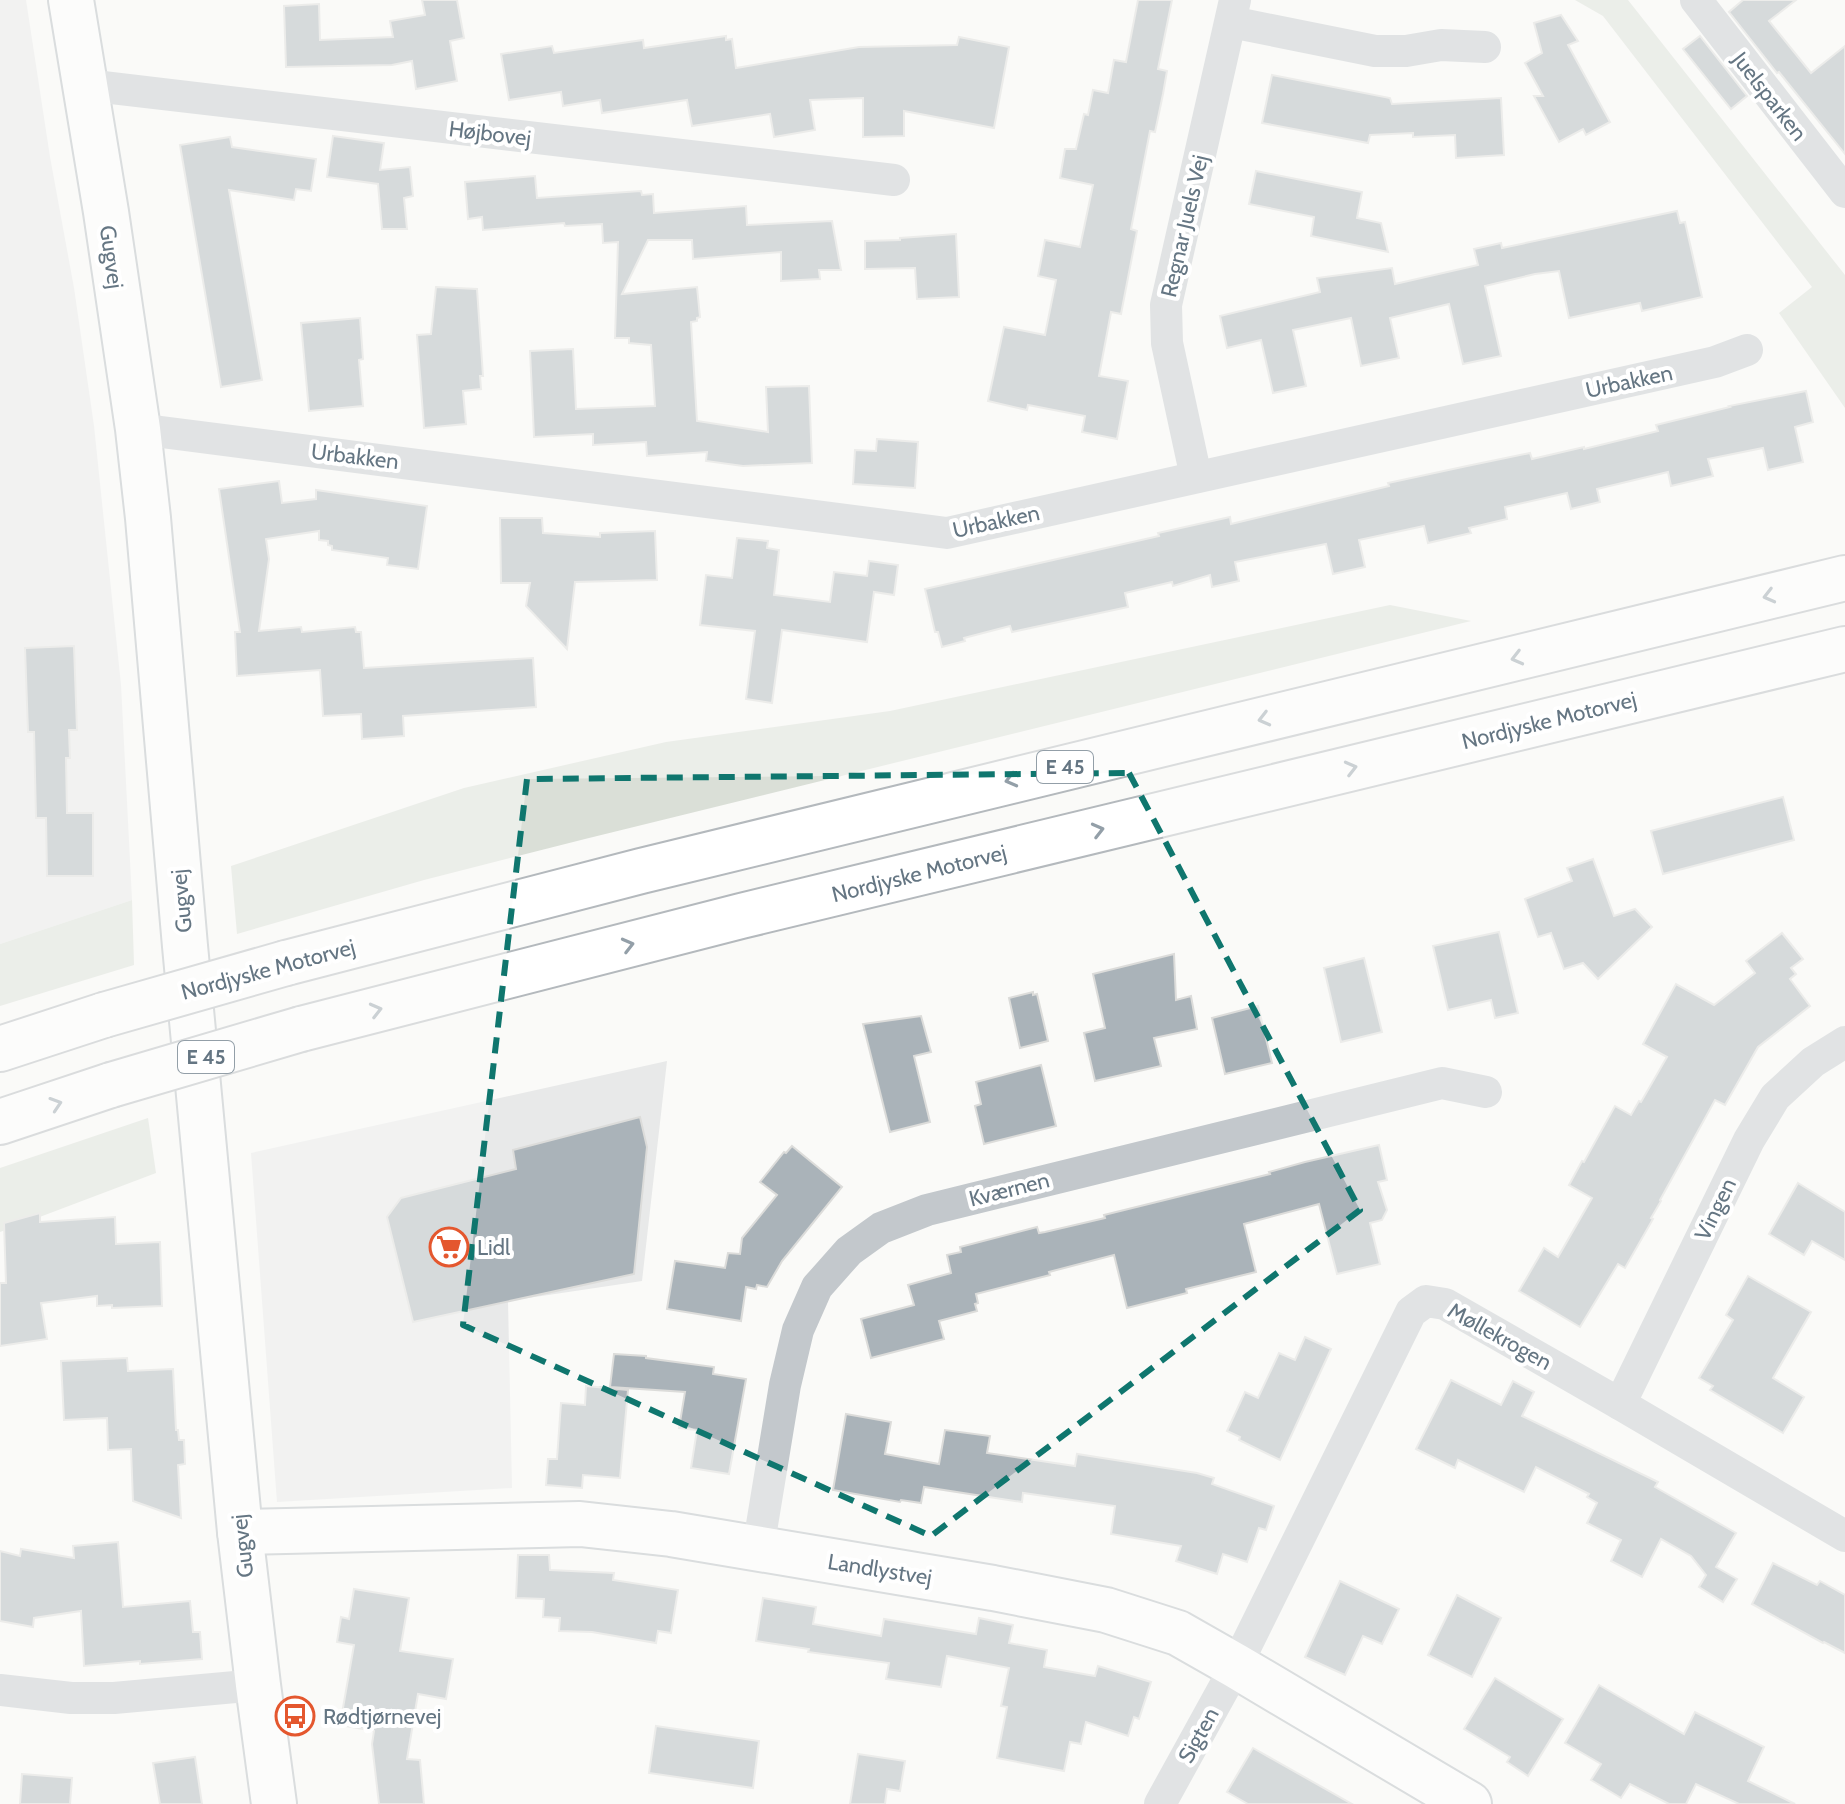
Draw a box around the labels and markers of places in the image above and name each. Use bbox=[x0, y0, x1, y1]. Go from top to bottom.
supermarket icon: Lidl bbox=[428, 1226, 470, 1268]
place label: Lidl bbox=[477, 1234, 511, 1261]
bus stop icon: Rødtjørnevej bbox=[274, 1695, 316, 1737]
place label: Rødtjørnevej bbox=[323, 1703, 441, 1730]

